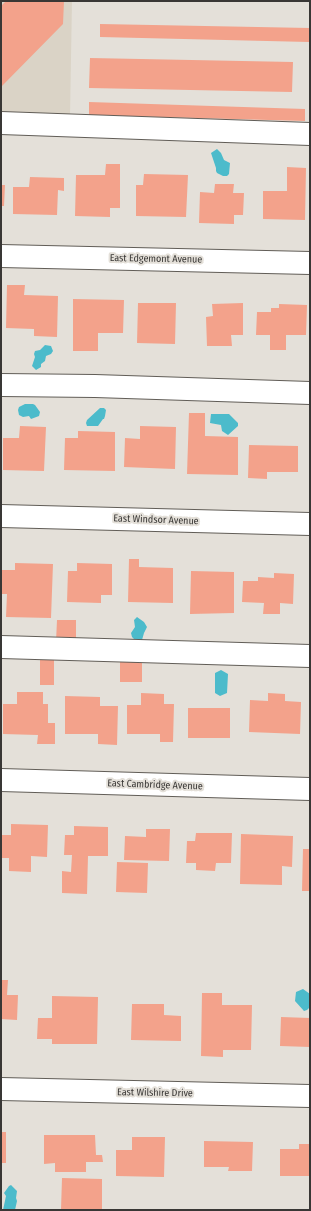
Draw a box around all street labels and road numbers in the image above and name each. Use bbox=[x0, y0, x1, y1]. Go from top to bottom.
street label: East Edgemont Avenue bbox=[110, 252, 202, 266]
street label: East Windsor Avenue bbox=[113, 513, 199, 527]
street label: East Cambridge Avenue bbox=[107, 777, 203, 793]
street label: East Wilshire Drive bbox=[117, 1086, 193, 1100]

